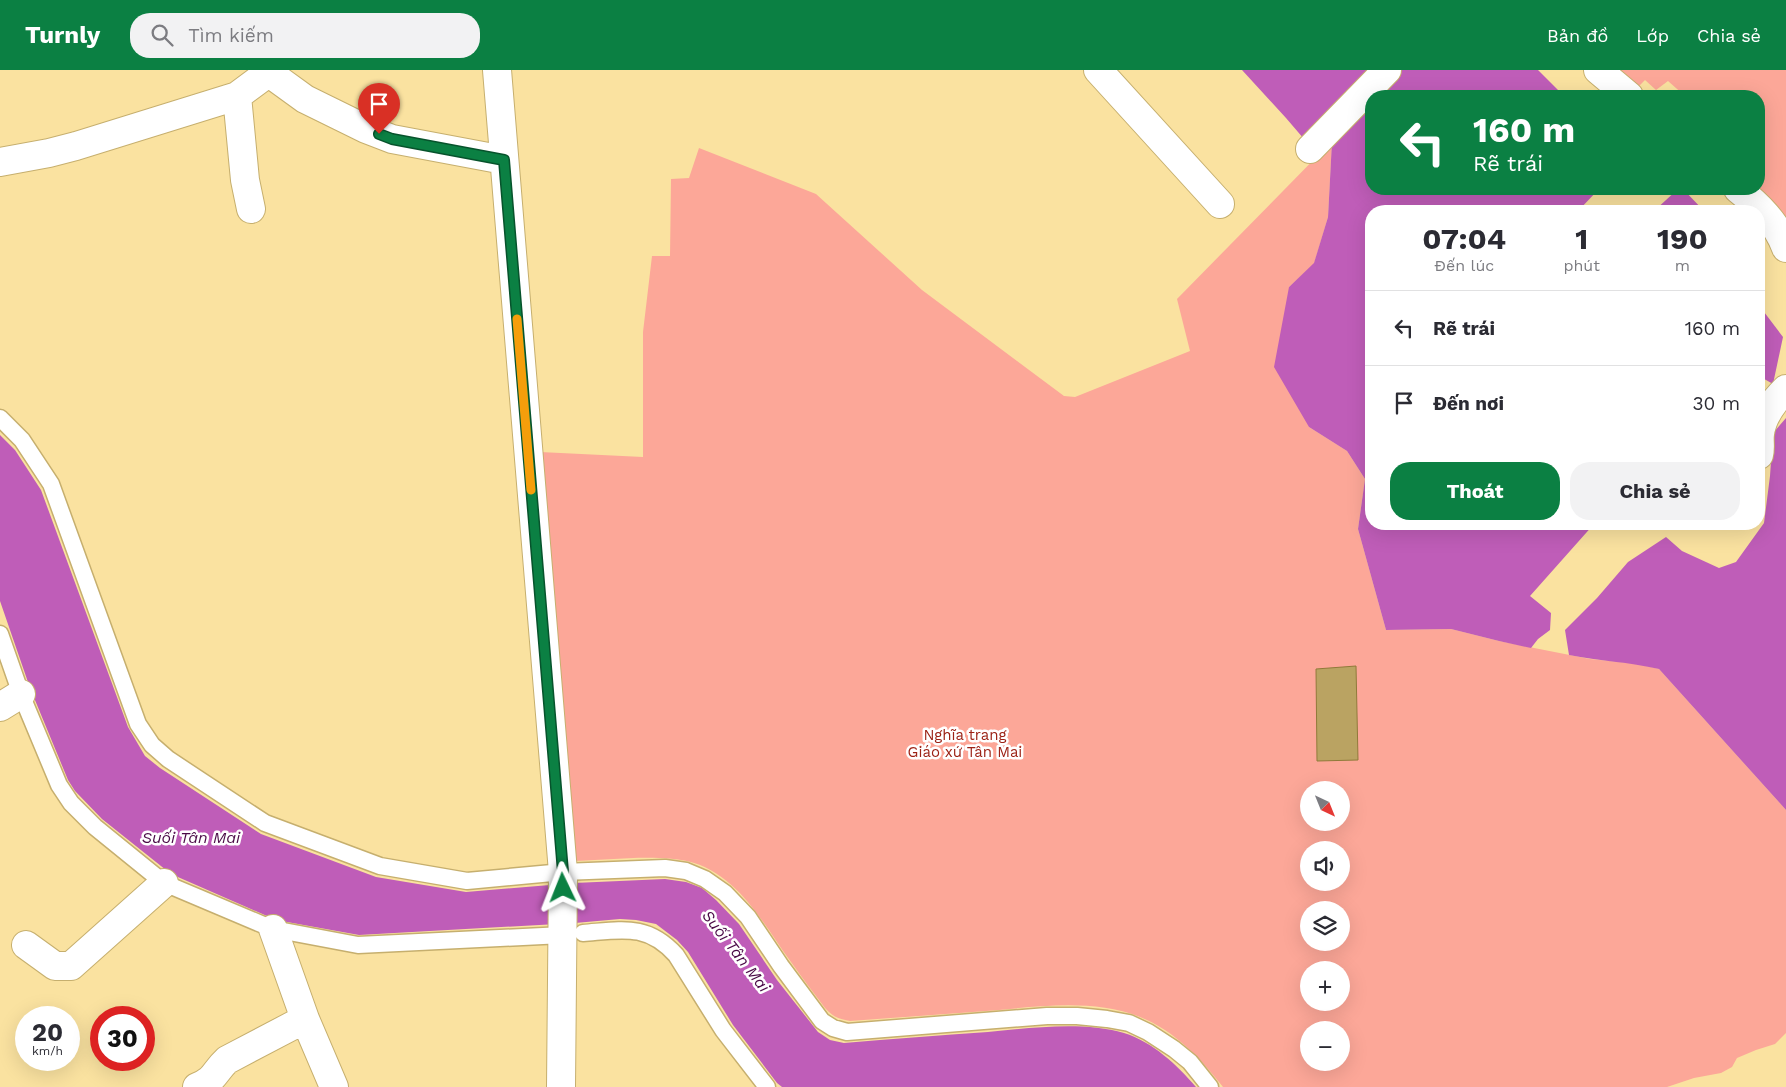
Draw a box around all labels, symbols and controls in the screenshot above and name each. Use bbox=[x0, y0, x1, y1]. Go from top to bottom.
search box bbox=[130, 13, 480, 58]
text: Turnly bbox=[25, 21, 100, 49]
icon: search bbox=[148, 21, 176, 49]
text: Tìm kiếm bbox=[188, 24, 274, 47]
text: Bản đồ bbox=[1547, 25, 1608, 46]
text: Lớp bbox=[1636, 25, 1669, 46]
text: Chia sẻ bbox=[1697, 25, 1761, 46]
pin bbox=[358, 83, 400, 134]
icon: arrive bbox=[365, 90, 393, 118]
text: 160 m bbox=[1473, 109, 1575, 151]
icon: left bbox=[1390, 110, 1455, 175]
text: Rẽ trái bbox=[1473, 151, 1543, 176]
text: 07:04 bbox=[1422, 221, 1506, 256]
text: 1 bbox=[1575, 221, 1588, 256]
text: 190 bbox=[1657, 221, 1708, 256]
text: Đến lúc bbox=[1434, 256, 1494, 275]
text: phút bbox=[1563, 256, 1600, 275]
text: m bbox=[1675, 256, 1690, 275]
icon: left bbox=[1390, 314, 1418, 342]
text: Rẽ trái bbox=[1433, 317, 1495, 340]
text: 160 m bbox=[1685, 317, 1740, 340]
icon: arrive bbox=[1390, 389, 1418, 417]
text: Đến nơi bbox=[1433, 392, 1504, 415]
text: 30 m bbox=[1693, 392, 1740, 415]
button: Thoát bbox=[1390, 462, 1560, 520]
button: Chia sẻ bbox=[1570, 462, 1740, 520]
park label: Nghĩa trang Giáo xứ Tân Mai bbox=[908, 726, 1022, 761]
north arrow bbox=[1300, 781, 1350, 831]
map controls bbox=[1300, 781, 1350, 1071]
water label: Suối Tân Mai bbox=[142, 828, 241, 847]
button: sound bbox=[1300, 841, 1350, 891]
position arrow bbox=[536, 861, 588, 913]
button: layers bbox=[1300, 901, 1350, 951]
water label: Suối Tân Mai bbox=[698, 906, 774, 996]
button: + bbox=[1300, 961, 1350, 1011]
speed limit sign: 30 bbox=[90, 1006, 155, 1071]
text: 20 bbox=[32, 1018, 63, 1047]
button: − bbox=[1300, 1021, 1350, 1071]
text: km/h bbox=[32, 1044, 63, 1058]

